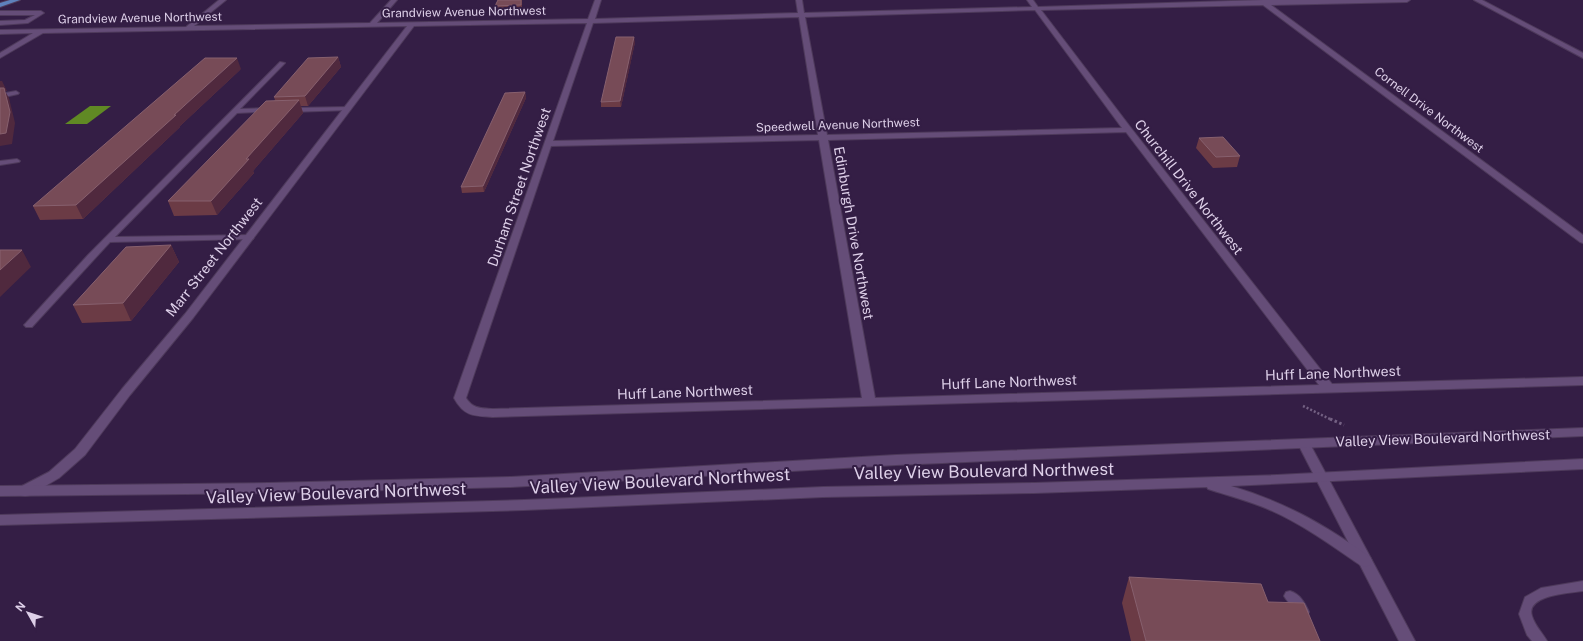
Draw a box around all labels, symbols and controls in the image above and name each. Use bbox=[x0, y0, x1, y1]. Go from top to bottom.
street label: Grandview Avenue Northwest bbox=[382, 4, 547, 20]
street label: Grandview Avenue Northwest bbox=[58, 10, 223, 26]
street label: Cornell Drive Northwest bbox=[1372, 64, 1487, 156]
street label: Durham Street Northwest bbox=[484, 105, 554, 269]
street label: Speedwell Avenue Northwest bbox=[756, 115, 921, 135]
street label: Churchill Drive Northwest bbox=[1131, 116, 1247, 258]
street label: Edinburgh Drive Northwest bbox=[831, 145, 877, 321]
street label: Marr Street Northwest bbox=[163, 194, 265, 320]
street label: Huff Lane Northwest bbox=[1265, 363, 1401, 383]
street label: Huff Lane Northwest bbox=[941, 372, 1077, 392]
street label: Huff Lane Northwest bbox=[617, 382, 753, 402]
street label: Valley View Boulevard Northwest bbox=[1335, 426, 1551, 450]
street label: Valley View Boulevard Northwest bbox=[853, 459, 1115, 483]
street label: Valley View Boulevard Northwest bbox=[529, 464, 791, 498]
street label: Valley View Boulevard Northwest bbox=[205, 478, 467, 508]
north arrow bbox=[8, 593, 48, 633]
text: N bbox=[13, 600, 28, 614]

